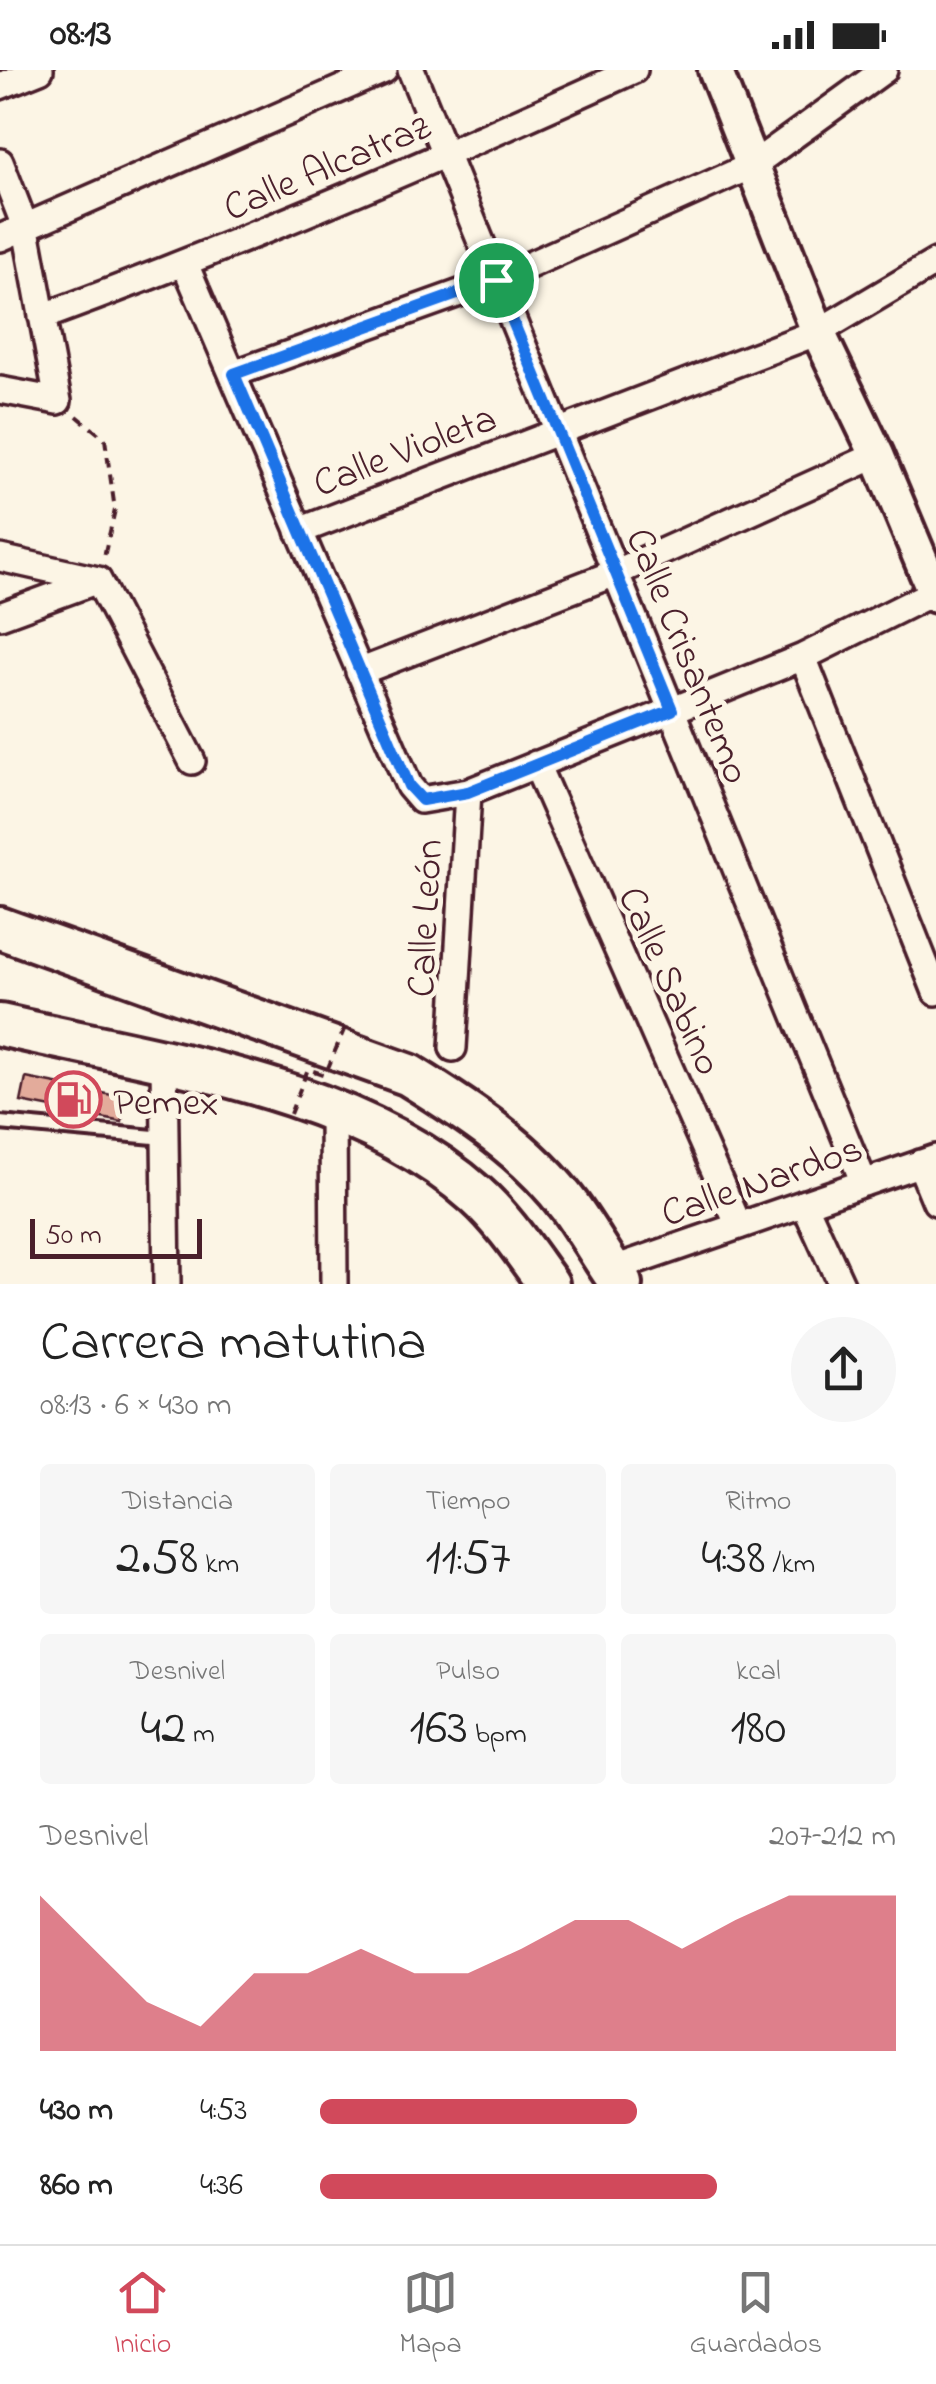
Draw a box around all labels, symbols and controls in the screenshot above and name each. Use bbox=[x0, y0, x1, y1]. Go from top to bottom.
text: 08:13 bbox=[50, 7, 112, 63]
street label: Calle Alcatraz bbox=[215, 99, 441, 239]
pin bbox=[454, 238, 539, 323]
icon: arrive bbox=[469, 253, 524, 308]
street label: Calle Violeta bbox=[305, 391, 506, 515]
street label: Calle Crisantemo bbox=[608, 520, 764, 794]
street label: Calle León bbox=[394, 838, 461, 999]
street label: Calle Sabino bbox=[600, 878, 736, 1086]
fuel station icon: Pemex bbox=[44, 1070, 104, 1130]
place label: Pemex bbox=[113, 1075, 219, 1134]
street label: Calle Nardos bbox=[654, 1121, 871, 1245]
scale bar bbox=[30, 1214, 202, 1258]
text: 50 m bbox=[45, 1216, 102, 1257]
text: Carrera matutina bbox=[40, 1305, 427, 1385]
button: share bbox=[791, 1317, 896, 1422]
text: 08:13 · 6 × 430 m bbox=[40, 1383, 232, 1430]
text: Distancia bbox=[122, 1482, 233, 1523]
text: Tiempo bbox=[425, 1482, 511, 1523]
text: Ritmo bbox=[725, 1482, 791, 1523]
text: 2.58 bbox=[116, 1523, 198, 1596]
text: 11:57 bbox=[425, 1523, 511, 1596]
text: 4:38 bbox=[701, 1523, 766, 1596]
text: km bbox=[198, 1545, 239, 1586]
text: /km bbox=[766, 1545, 815, 1586]
text: Desnivel bbox=[130, 1652, 225, 1693]
text: Pulso bbox=[436, 1652, 500, 1693]
text: kcal bbox=[736, 1652, 781, 1693]
text: 42 bbox=[141, 1693, 186, 1766]
text: 163 bbox=[409, 1693, 468, 1766]
text: 180 bbox=[730, 1693, 786, 1766]
text: m bbox=[186, 1715, 215, 1756]
text: bpm bbox=[468, 1715, 527, 1756]
text: Desnivel bbox=[40, 1814, 149, 1861]
text: 207–212 m bbox=[769, 1814, 896, 1861]
text: 430 m bbox=[40, 2088, 113, 2135]
text: 4:53 bbox=[200, 2088, 247, 2135]
text: 860 m bbox=[40, 2163, 113, 2210]
text: 4:36 bbox=[200, 2163, 243, 2210]
tab: Inicio bbox=[114, 2265, 171, 2366]
tab: Mapa bbox=[399, 2265, 462, 2366]
tab: Guardados bbox=[689, 2265, 822, 2366]

